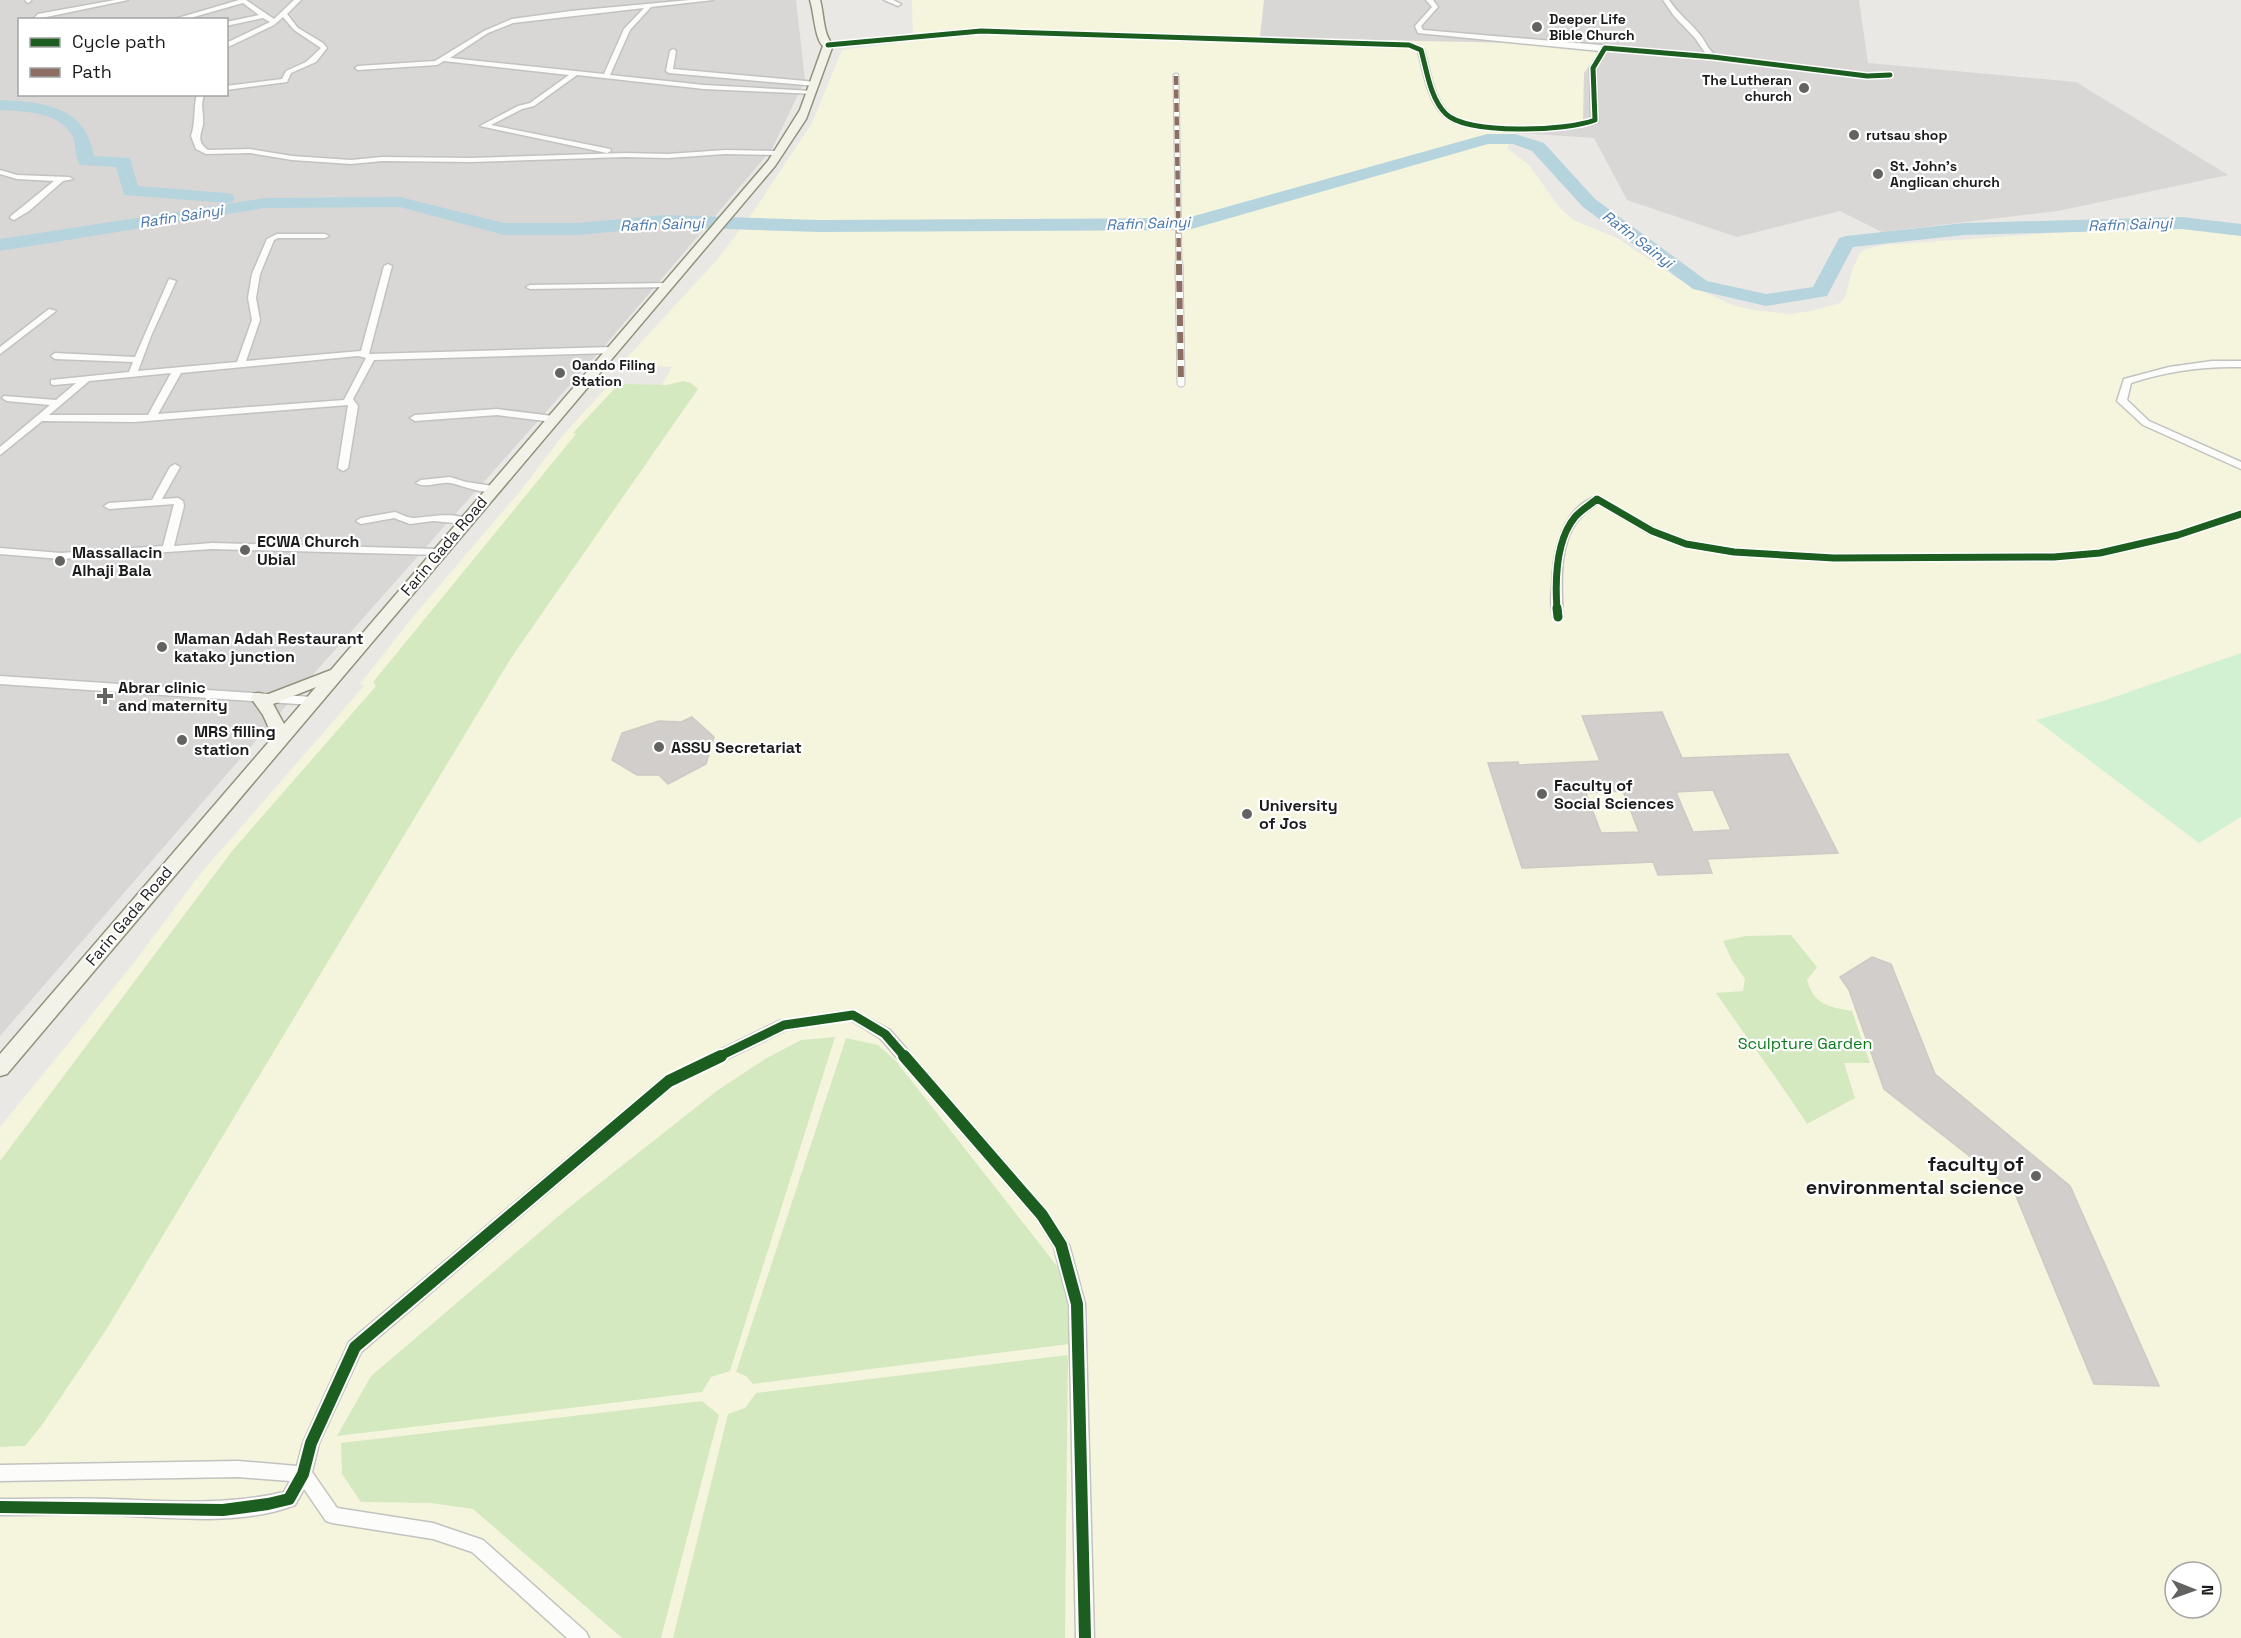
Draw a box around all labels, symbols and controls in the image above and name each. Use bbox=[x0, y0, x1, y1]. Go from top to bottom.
place label: Deeper Life Bible Church bbox=[1549, 10, 1635, 44]
legend bbox=[18, 18, 228, 96]
marker: Deeper Life Bible Church bbox=[1530, 20, 1544, 34]
text: Cycle path bbox=[72, 30, 166, 53]
text: Path bbox=[72, 60, 112, 83]
place label: The Lutheran church bbox=[1702, 71, 1792, 105]
marker: The Lutheran church bbox=[1797, 81, 1811, 95]
place label: rutsau shop bbox=[1866, 126, 1947, 144]
marker: rutsau shop bbox=[1847, 128, 1861, 142]
place label: St. John's Anglican church bbox=[1890, 157, 2000, 191]
marker: St. John's Anglican church bbox=[1871, 167, 1885, 181]
water label: Rafin Sainyi bbox=[138, 200, 226, 232]
water label: Rafin Sainyi bbox=[1599, 206, 1679, 273]
water label: Rafin Sainyi bbox=[1106, 212, 1193, 234]
water label: Rafin Sainyi bbox=[620, 213, 707, 235]
water label: Rafin Sainyi bbox=[2088, 213, 2175, 235]
place label: Oando Filing Station bbox=[572, 356, 655, 390]
marker: Oando Filing Station bbox=[553, 366, 567, 380]
street label: Farin Gada Road bbox=[396, 492, 492, 600]
place label: ECWA Church Ubial bbox=[257, 531, 359, 570]
place label: Massallacin Alhaji Bala bbox=[72, 542, 162, 581]
marker: ECWA Church Ubial bbox=[238, 543, 252, 557]
marker: Massallacin Alhaji Bala bbox=[53, 554, 67, 568]
place label: Maman Adah Restaurant katako junction bbox=[174, 628, 364, 667]
marker: Maman Adah Restaurant katako junction bbox=[155, 640, 169, 654]
place label: Abrar clinic and maternity bbox=[118, 677, 228, 716]
marker: Abrar clinic and maternity bbox=[96, 687, 114, 705]
place label: MRS filling station bbox=[194, 721, 276, 760]
marker: MRS filling station bbox=[175, 733, 189, 747]
place label: ASSU Secretariat bbox=[671, 737, 802, 758]
marker: ASSU Secretariat bbox=[652, 740, 666, 754]
place label: Faculty of Social Sciences bbox=[1554, 775, 1674, 814]
marker: Faculty of Social Sciences bbox=[1535, 787, 1549, 801]
place label: University of Jos bbox=[1259, 795, 1338, 834]
marker: University of Jos bbox=[1240, 807, 1254, 821]
street label: Farin Gada Road bbox=[81, 862, 177, 970]
park label: Sculpture Garden bbox=[1738, 1033, 1872, 1054]
place label: faculty of environmental science bbox=[1806, 1151, 2024, 1200]
marker: faculty of environmental science bbox=[2029, 1169, 2043, 1183]
north arrow bbox=[2163, 1560, 2223, 1620]
text: N bbox=[2197, 1585, 2218, 1596]

